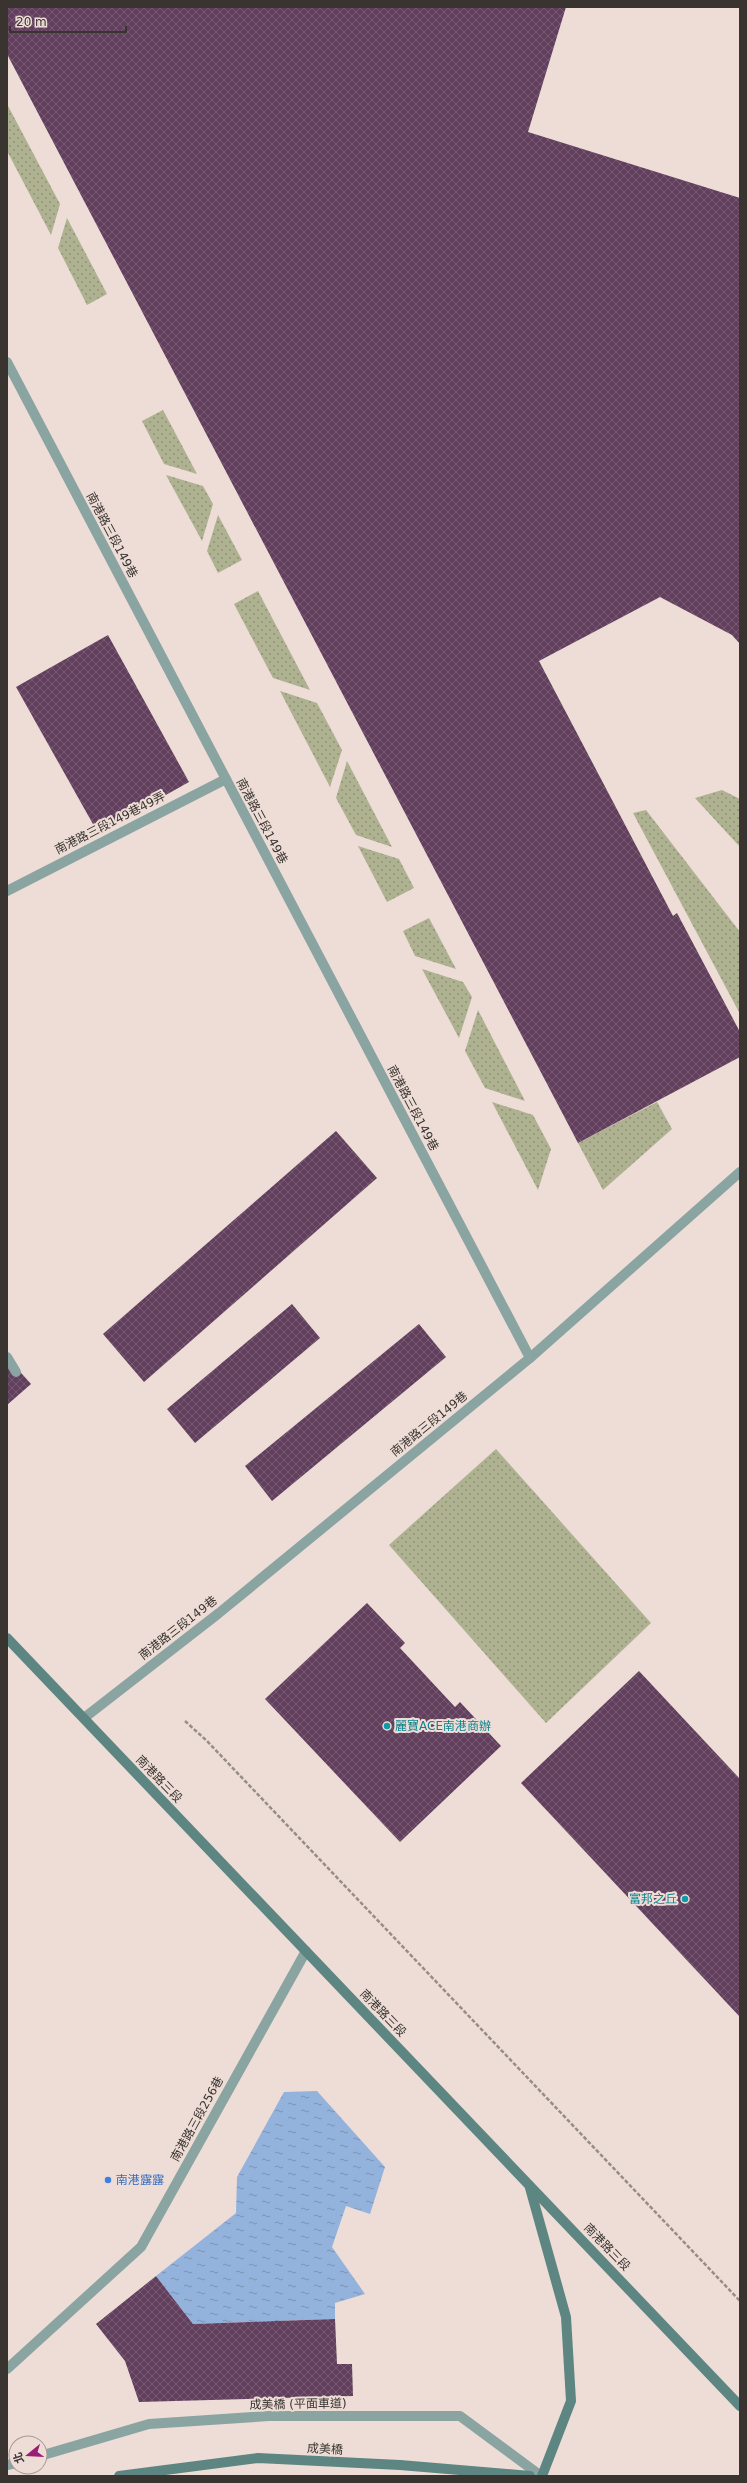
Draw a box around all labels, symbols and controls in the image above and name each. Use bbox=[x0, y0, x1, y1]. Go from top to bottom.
scale bar bbox=[10, 8, 126, 34]
text: 20 m bbox=[16, 15, 47, 29]
street label: 南港路三段149巷 bbox=[84, 490, 140, 580]
street label: 南港路三段149巷 bbox=[234, 776, 290, 866]
street label: 南港路三段149巷49弄 bbox=[52, 789, 168, 857]
street label: 南港路三段149巷 bbox=[385, 1063, 441, 1153]
street label: 南港路三段149巷 bbox=[388, 1389, 470, 1459]
street label: 南港路三段149巷 bbox=[136, 1593, 220, 1663]
place label: 麗寶ACE南港商辦 bbox=[395, 1719, 491, 1733]
marker: 麗寶ACE南港商辦 bbox=[382, 1721, 392, 1731]
street label: 南港路三段 bbox=[133, 1753, 185, 1805]
place label: 富邦之丘 bbox=[629, 1892, 677, 1906]
marker: 富邦之丘 bbox=[680, 1894, 690, 1904]
street label: 南港路三段 bbox=[357, 1987, 409, 2039]
street label: 南港路三段256巷 bbox=[168, 2074, 226, 2164]
place label: 南港露露 bbox=[116, 2173, 164, 2187]
marker: 南港露露 bbox=[103, 2175, 113, 2185]
street label: 南港路三段 bbox=[581, 2221, 633, 2273]
street label: 成美橋 (平面車道) bbox=[249, 2396, 347, 2412]
north arrow bbox=[8, 2435, 48, 2475]
street label: 成美橋 bbox=[307, 2441, 343, 2457]
text: 北 bbox=[11, 2451, 27, 2465]

